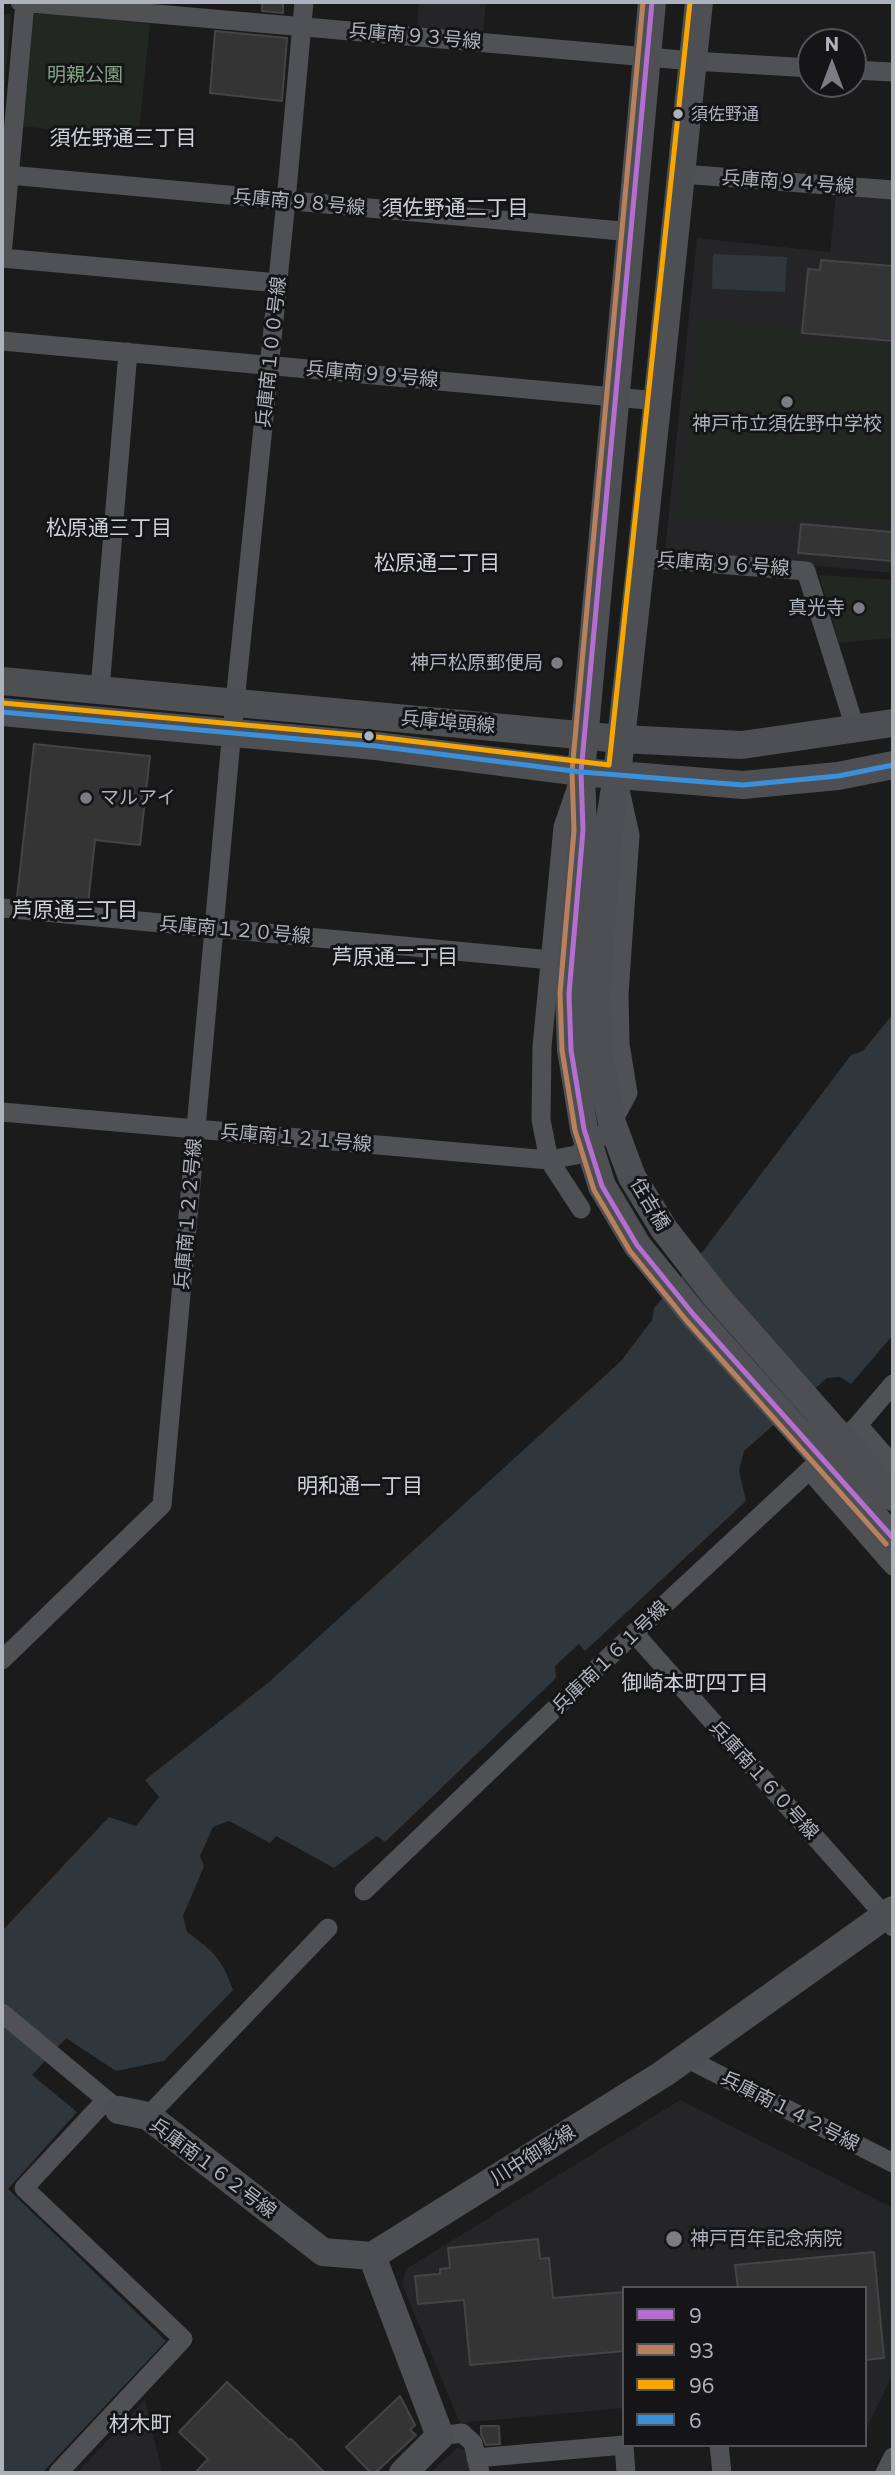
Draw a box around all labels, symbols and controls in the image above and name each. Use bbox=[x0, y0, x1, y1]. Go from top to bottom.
street label: 兵庫南９３号線 bbox=[348, 19, 482, 53]
north arrow bbox=[797, 28, 867, 98]
text: N bbox=[825, 32, 839, 55]
park label: 明親公園 bbox=[47, 64, 123, 86]
place label: 須佐野通 bbox=[691, 104, 759, 124]
marker: 須佐野通 bbox=[671, 107, 685, 121]
district label: 須佐野通三丁目 bbox=[50, 125, 196, 151]
street label: 兵庫南９４号線 bbox=[721, 166, 855, 198]
street label: 兵庫南９８号線 bbox=[232, 185, 366, 219]
district label: 須佐野通二丁目 bbox=[382, 195, 528, 221]
street label: 兵庫南１００号線 bbox=[252, 275, 290, 429]
street label: 兵庫南９９号線 bbox=[305, 357, 439, 391]
marker: 神戸市立須佐野中学校 bbox=[779, 394, 795, 410]
place label: 神戸市立須佐野中学校 bbox=[692, 413, 882, 435]
district label: 松原通三丁目 bbox=[46, 515, 172, 541]
street label: 兵庫南９６号線 bbox=[656, 548, 790, 580]
district label: 松原通二丁目 bbox=[374, 550, 500, 576]
place label: 真光寺 bbox=[788, 597, 845, 619]
marker: 真光寺 bbox=[851, 600, 867, 616]
place label: 神戸松原郵便局 bbox=[410, 652, 543, 674]
marker: 神戸松原郵便局 bbox=[549, 655, 565, 671]
street label: 兵庫埠頭線 bbox=[400, 707, 496, 737]
unlabelled marker bbox=[362, 729, 376, 743]
place label: マルアイ bbox=[100, 787, 176, 809]
marker: マルアイ bbox=[78, 790, 94, 806]
district label: 芦原通三丁目 bbox=[12, 897, 138, 923]
street label: 兵庫南１２０号線 bbox=[158, 912, 312, 948]
district label: 芦原通二丁目 bbox=[332, 944, 458, 970]
street label: 兵庫南１２１号線 bbox=[219, 1120, 373, 1156]
street label: 兵庫南１２２号線 bbox=[170, 1137, 206, 1291]
street label: 住吉橋 bbox=[626, 1174, 674, 1234]
district label: 明和通一丁目 bbox=[297, 1473, 423, 1499]
street label: 兵庫南１６１号線 bbox=[547, 1596, 673, 1718]
district label: 御崎本町四丁目 bbox=[622, 1670, 768, 1696]
street label: 兵庫南１６０号線 bbox=[705, 1716, 823, 1844]
street label: 兵庫南１４２号線 bbox=[717, 2066, 863, 2156]
street label: 兵庫南１６２号線 bbox=[145, 2113, 281, 2223]
street label: 川中御影線 bbox=[487, 2120, 579, 2190]
place label: 神戸百年記念病院 bbox=[690, 2228, 842, 2250]
marker: 神戸百年記念病院 bbox=[664, 2229, 684, 2249]
legend bbox=[622, 2286, 867, 2447]
text: 9 bbox=[689, 2302, 702, 2327]
text: 93 bbox=[689, 2337, 714, 2362]
text: 96 bbox=[689, 2372, 715, 2397]
text: 6 bbox=[689, 2407, 702, 2432]
district label: 材木町 bbox=[109, 2411, 171, 2437]

